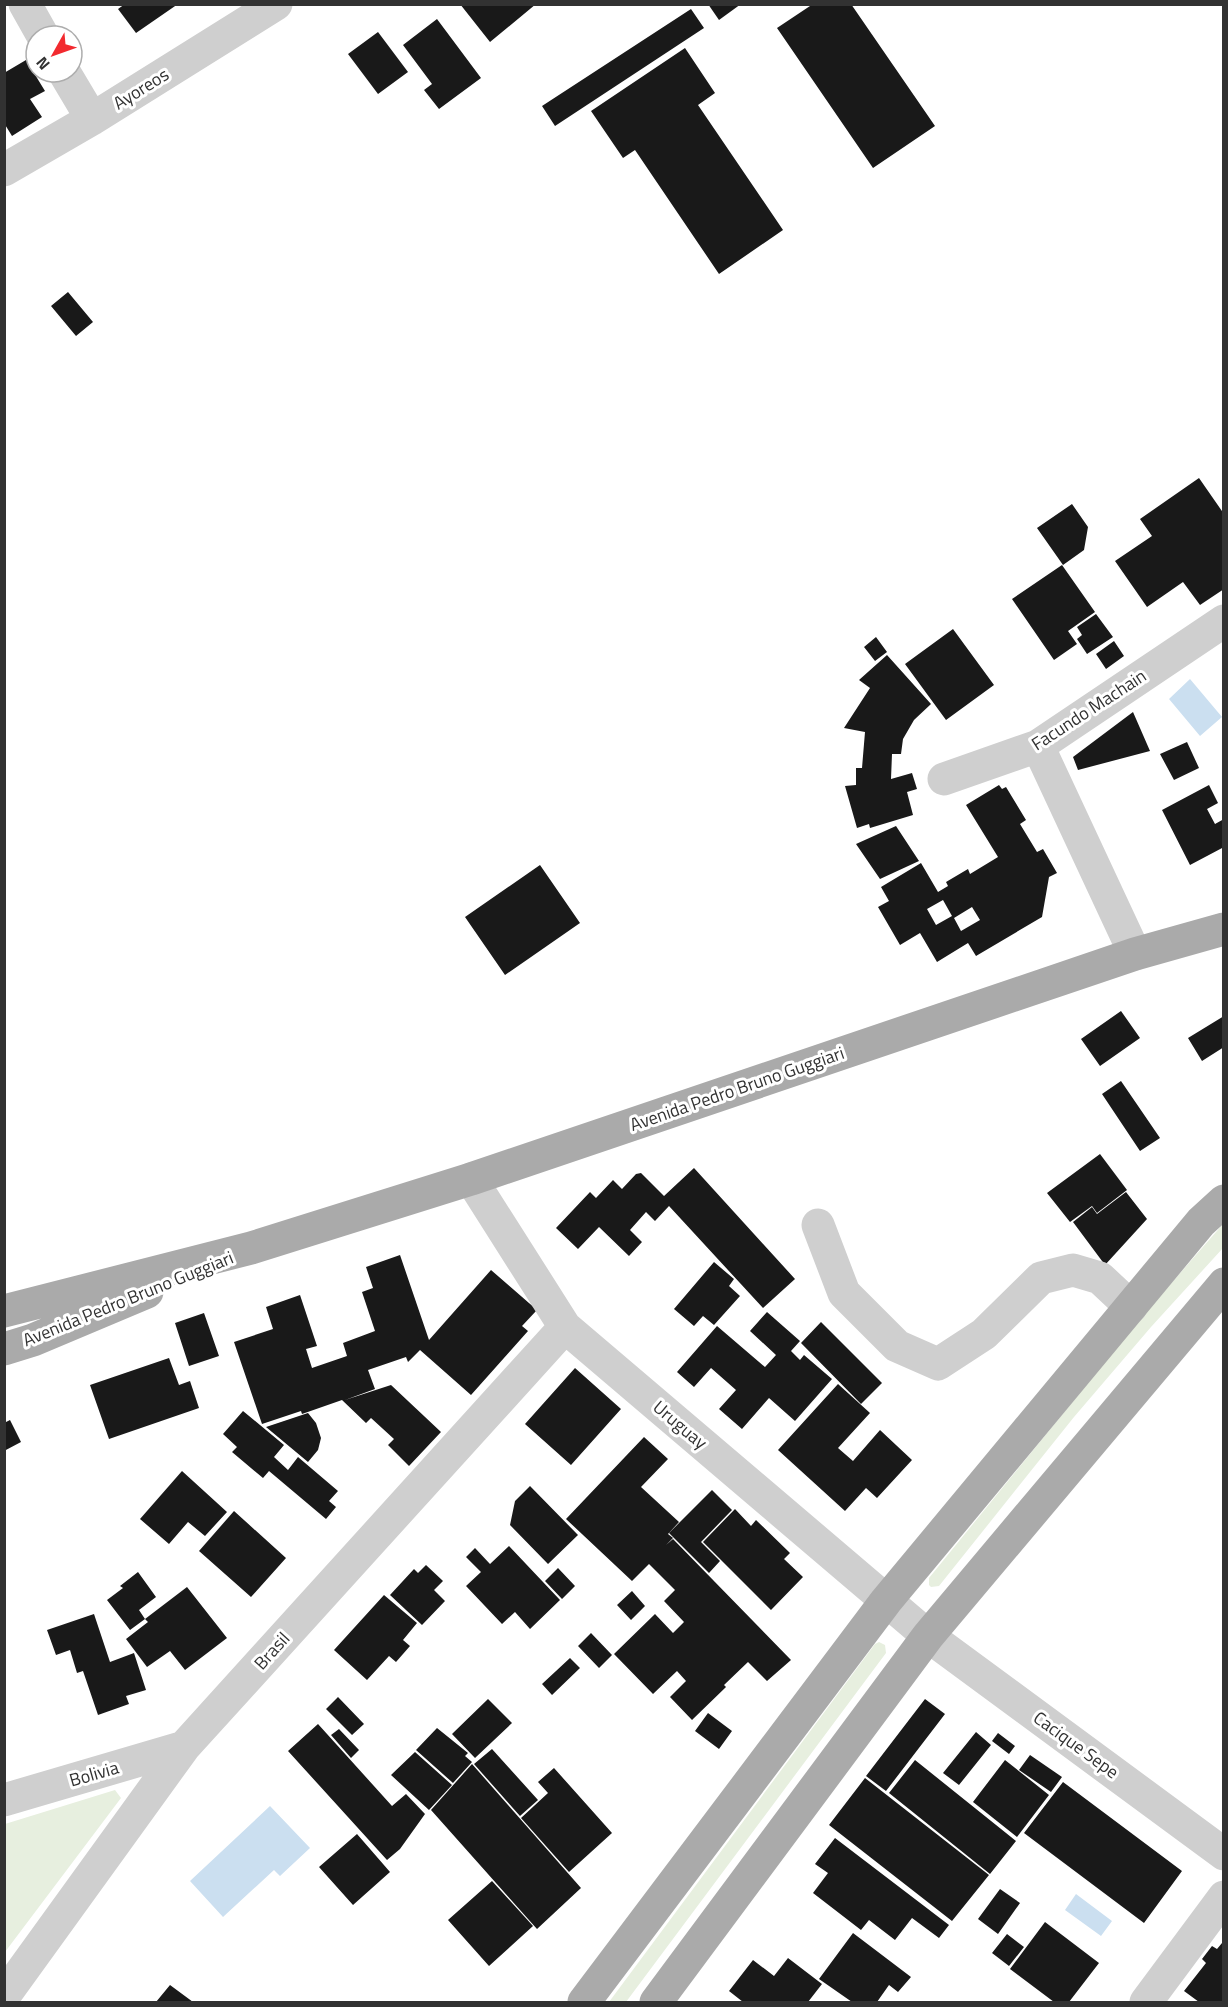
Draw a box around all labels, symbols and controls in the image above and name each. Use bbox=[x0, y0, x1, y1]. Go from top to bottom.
north arrow bbox=[24, 24, 84, 84]
text: N bbox=[30, 52, 55, 76]
street label: Ayoreos bbox=[108, 61, 174, 116]
street label: Facundo Machain bbox=[1026, 662, 1152, 757]
street label: Avenida Pedro Bruno Guggiari bbox=[626, 1039, 848, 1138]
street label: Avenida Pedro Bruno Guggiari bbox=[18, 1244, 237, 1353]
street label: Uruguay bbox=[647, 1394, 714, 1456]
street label: Brasil bbox=[247, 1626, 296, 1676]
street label: Cacique Sepe bbox=[1028, 1704, 1125, 1785]
street label: Bolivia bbox=[66, 1754, 122, 1793]

